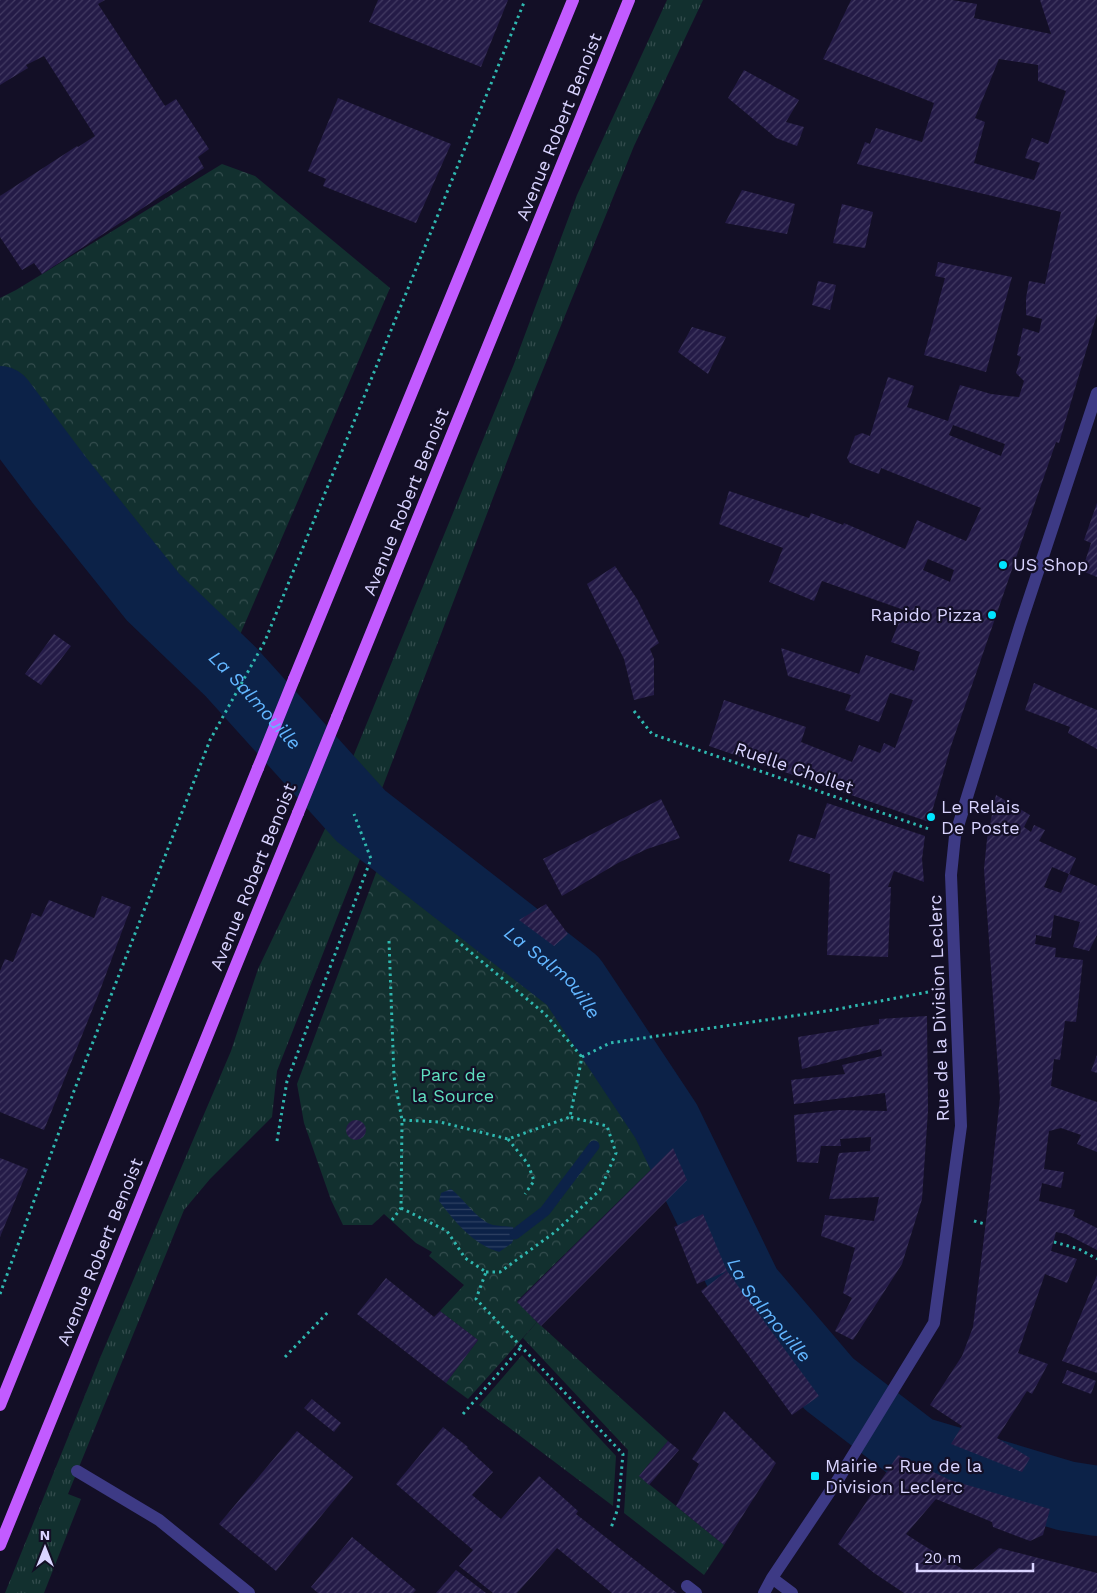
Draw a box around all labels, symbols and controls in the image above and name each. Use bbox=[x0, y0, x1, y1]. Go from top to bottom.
street label: Avenue Robert Benoist bbox=[511, 30, 606, 224]
street label: Avenue Robert Benoist bbox=[358, 405, 453, 599]
place label: US Shop bbox=[1013, 554, 1088, 575]
marker: US Shop bbox=[997, 559, 1009, 571]
place label: Rapido Pizza bbox=[870, 604, 982, 625]
marker: Rapido Pizza bbox=[986, 609, 998, 621]
water label: La Salmouille bbox=[204, 646, 306, 754]
street label: Ruelle Chollet bbox=[732, 737, 857, 798]
street label: Avenue Robert Benoist bbox=[205, 780, 300, 974]
place label: Le Relais De Poste bbox=[941, 796, 1020, 838]
marker: Le Relais De Poste bbox=[925, 811, 937, 823]
street label: Rue de la Division Leclerc bbox=[924, 894, 953, 1122]
water label: La Salmouille bbox=[500, 921, 606, 1023]
park label: Parc de la Source bbox=[412, 1064, 494, 1106]
street label: Avenue Robert Benoist bbox=[52, 1155, 147, 1349]
water label: La Salmouille bbox=[722, 1254, 816, 1367]
place label: Mairie - Rue de la Division Leclerc bbox=[825, 1455, 982, 1497]
marker: Mairie - Rue de la Division Leclerc bbox=[809, 1470, 821, 1482]
north arrow bbox=[20, 1523, 70, 1573]
text: N bbox=[40, 1527, 50, 1543]
scale bar bbox=[917, 1540, 1033, 1572]
text: 20 m bbox=[924, 1549, 962, 1567]

